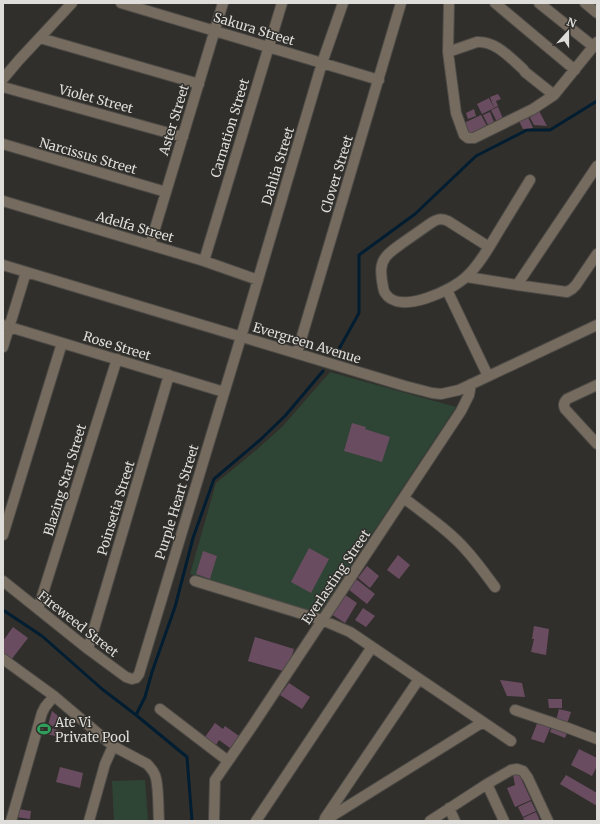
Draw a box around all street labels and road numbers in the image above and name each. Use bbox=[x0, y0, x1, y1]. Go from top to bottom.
street label: Sakura Street bbox=[211, 9, 297, 49]
street label: Carnation Street bbox=[207, 76, 253, 180]
street label: Violet Street bbox=[56, 81, 135, 117]
street label: Aster Street bbox=[155, 82, 193, 158]
street label: Dahlia Street bbox=[258, 125, 298, 207]
street label: Clover Street bbox=[317, 133, 357, 215]
street label: Narcissus Street bbox=[37, 134, 139, 178]
street label: Adelfa Street bbox=[93, 208, 176, 246]
street label: Evergreen Avenue bbox=[251, 318, 363, 368]
street label: Rose Street bbox=[81, 328, 153, 364]
street label: Blazing Star Street bbox=[40, 422, 90, 538]
street label: Purple Heart Street bbox=[151, 442, 203, 562]
street label: Poinsetia Street bbox=[93, 458, 139, 558]
street label: Everlasting Street bbox=[298, 526, 374, 628]
street label: Fireweed Street bbox=[34, 587, 122, 661]

